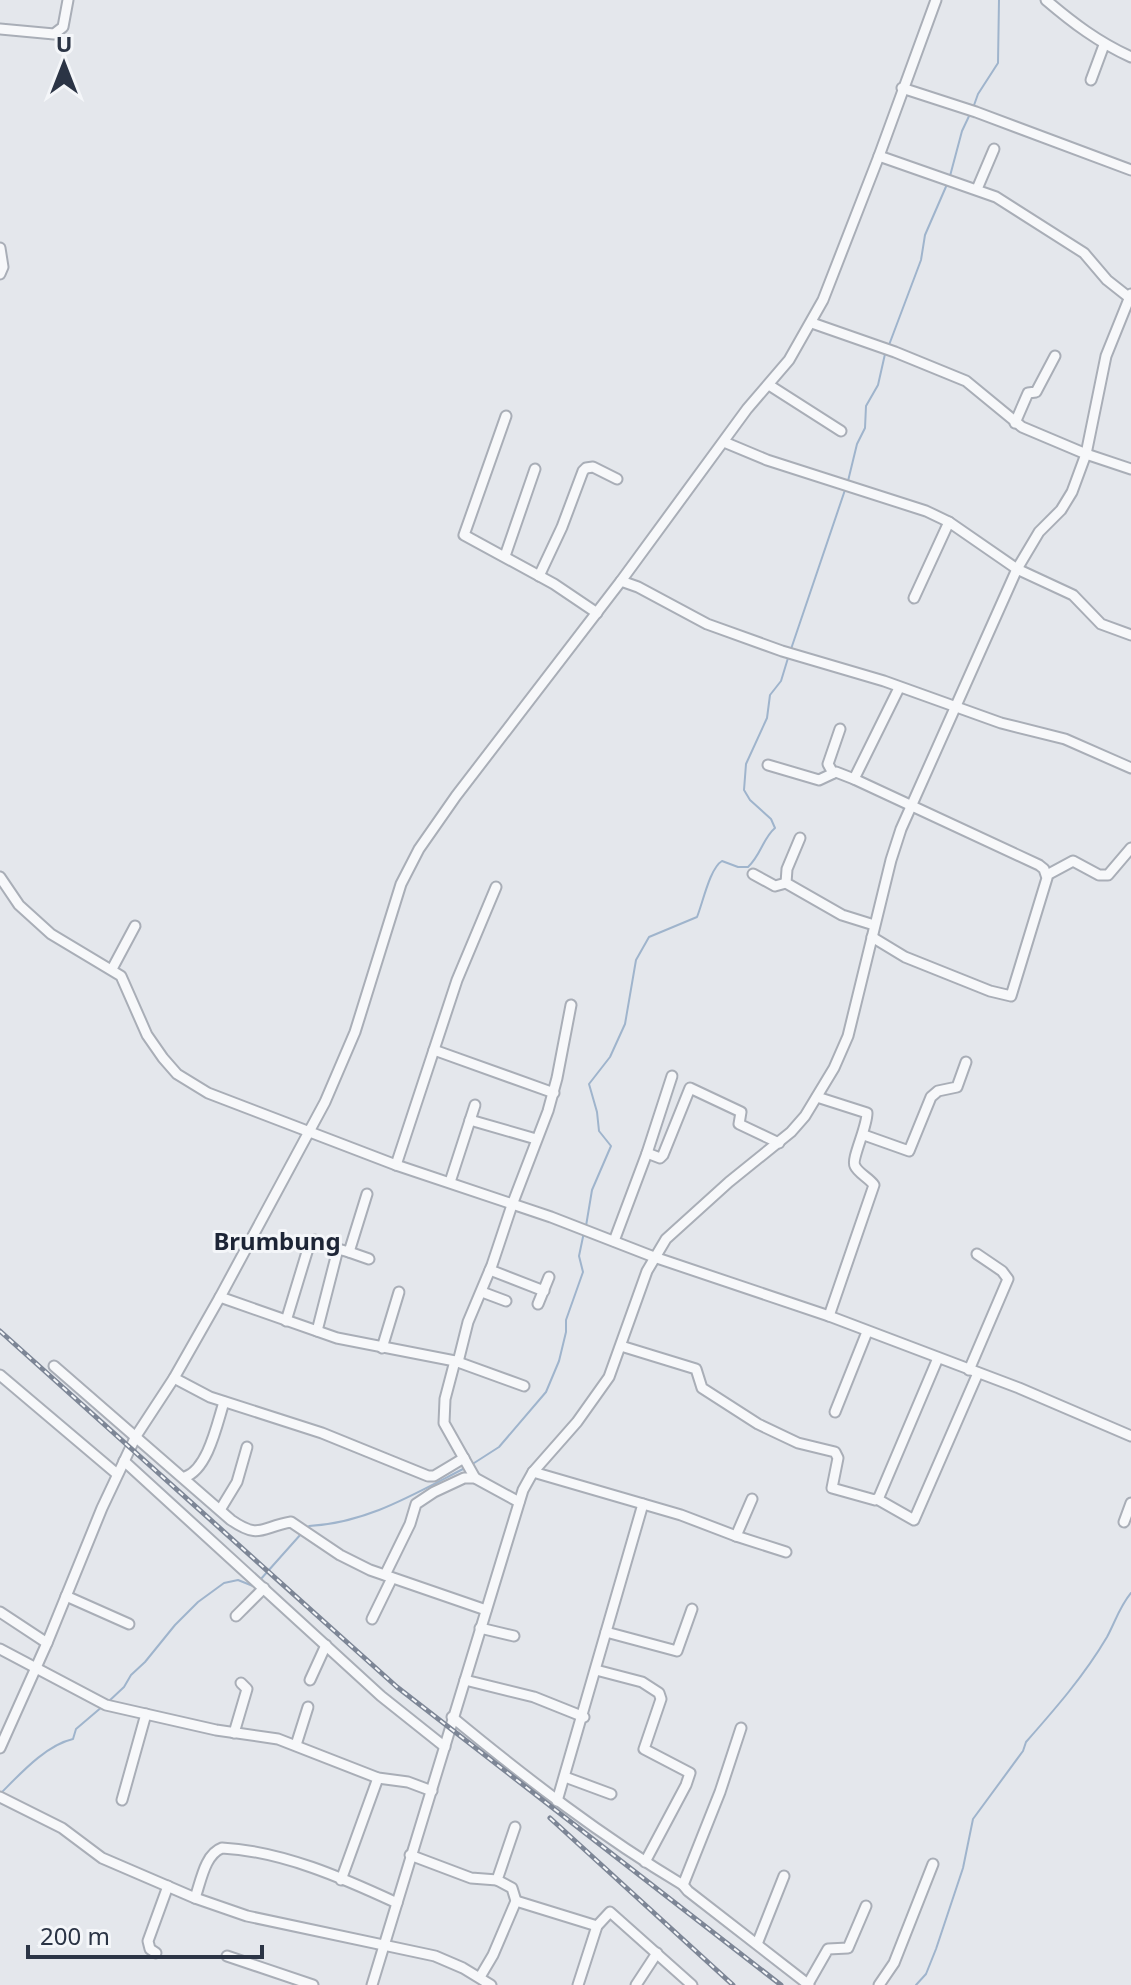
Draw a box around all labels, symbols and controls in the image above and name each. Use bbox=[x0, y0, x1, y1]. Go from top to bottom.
north arrow bbox=[24, 24, 104, 104]
text: U bbox=[56, 28, 72, 58]
district label: Brumbung bbox=[213, 1224, 341, 1257]
scale bar bbox=[28, 1909, 262, 1959]
text: 200 m bbox=[40, 1919, 110, 1952]

